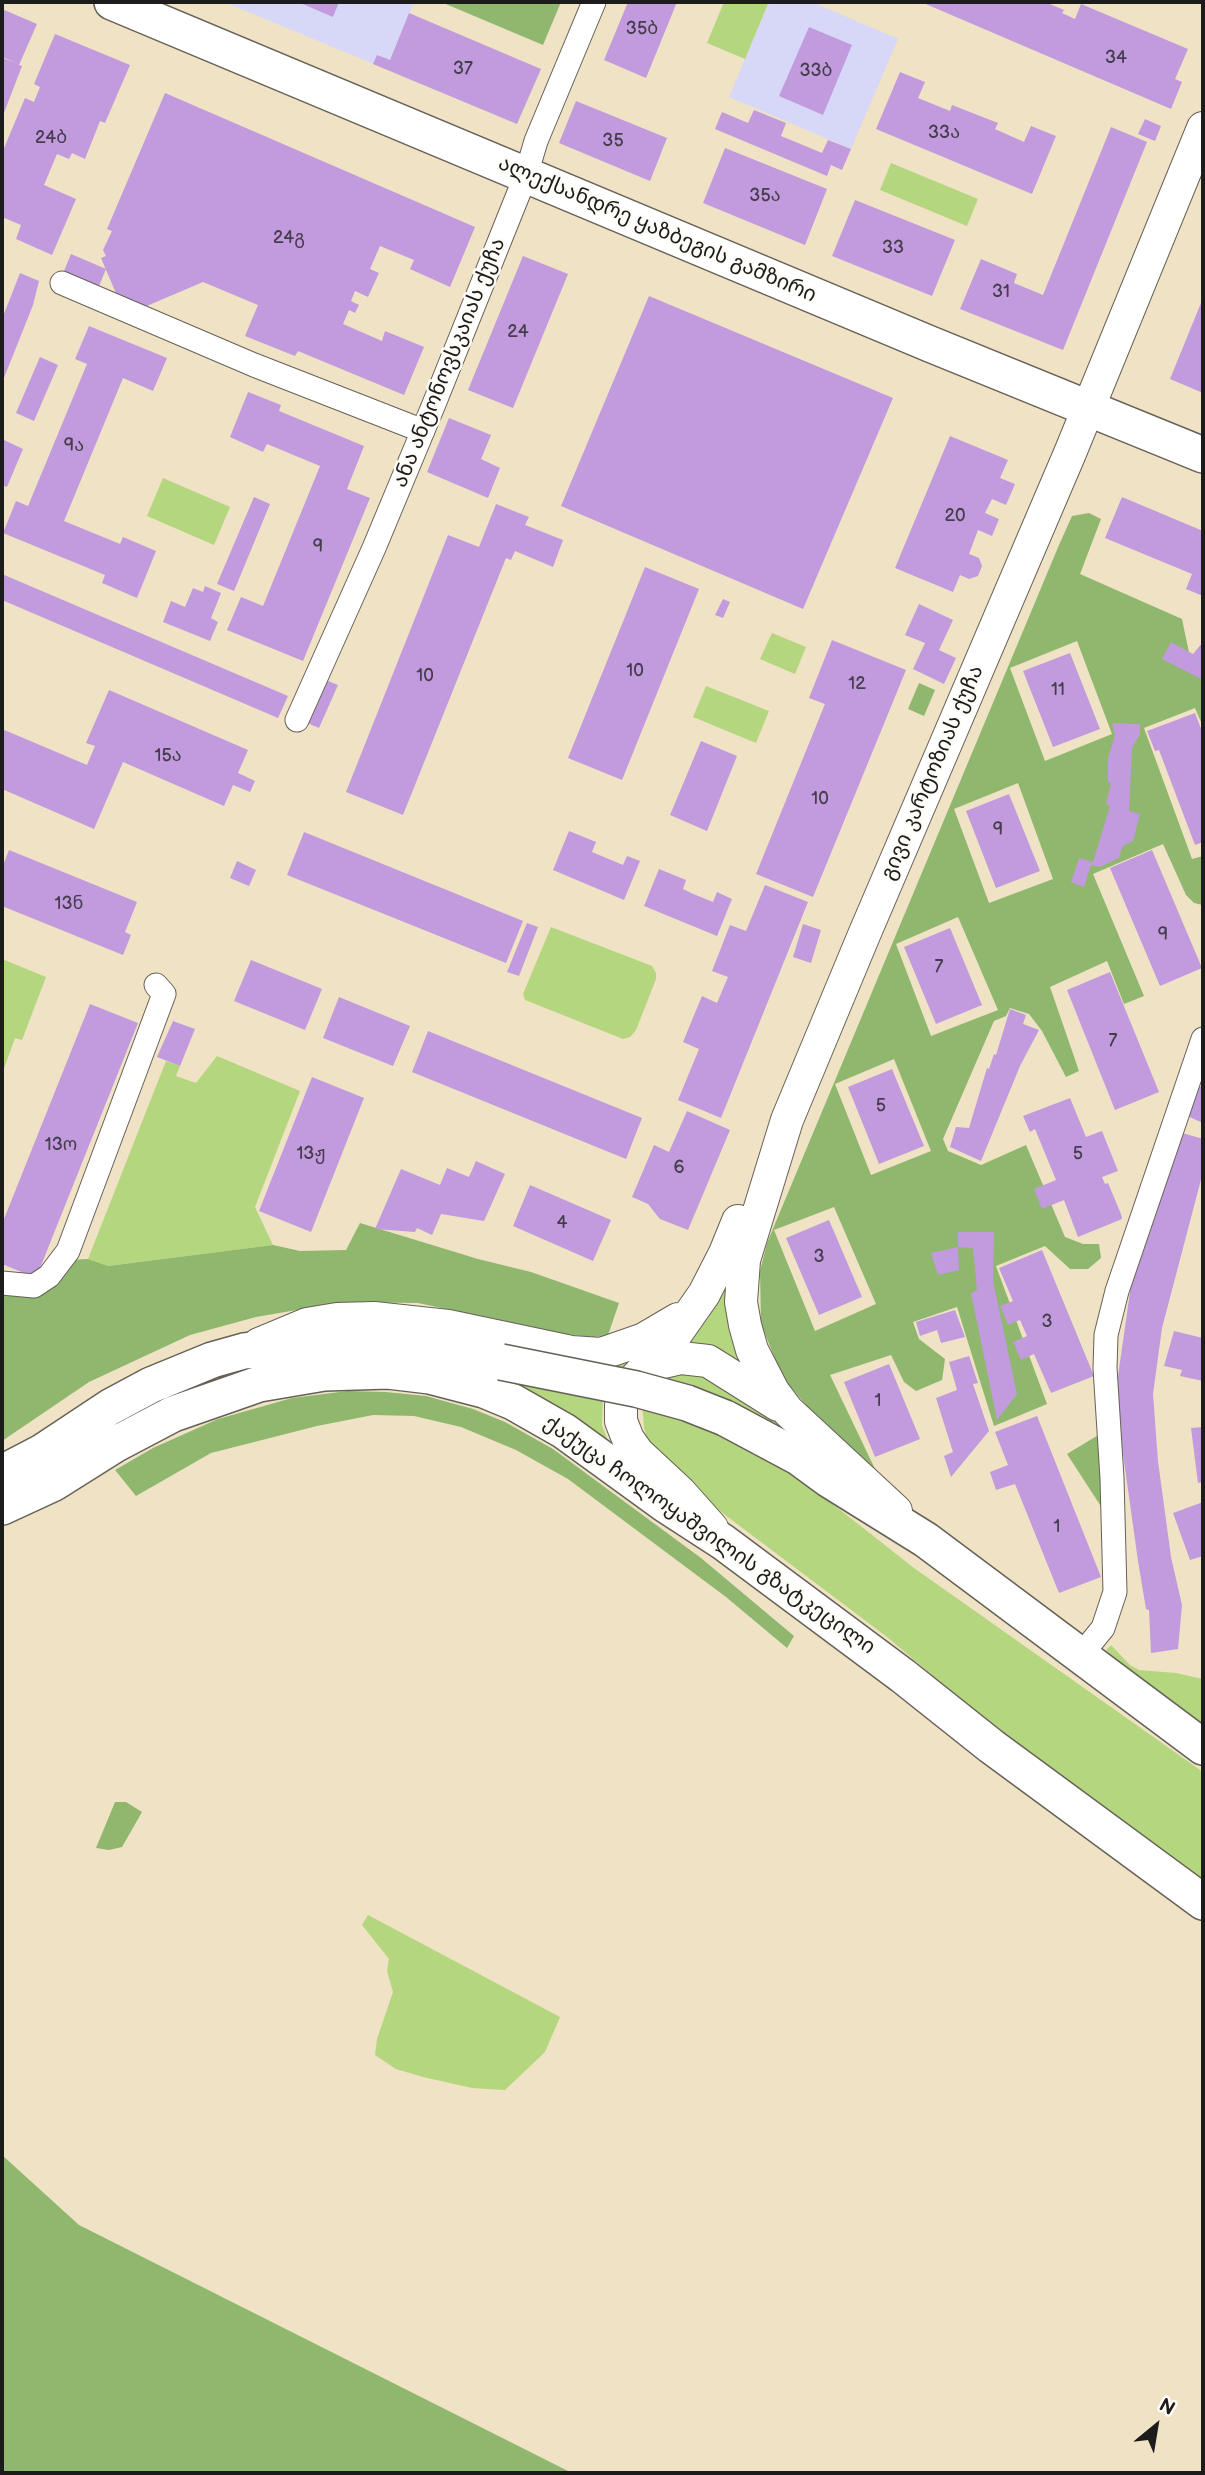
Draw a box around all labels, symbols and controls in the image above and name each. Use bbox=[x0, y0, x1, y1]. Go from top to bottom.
house number: 35ბ bbox=[626, 18, 658, 40]
house number: 34 bbox=[1105, 47, 1127, 69]
house number: 37 bbox=[453, 58, 473, 80]
house number: 33ბ bbox=[799, 60, 833, 82]
house number: 33ა bbox=[928, 122, 960, 144]
house number: 24ბ bbox=[35, 127, 67, 149]
house number: 35 bbox=[602, 130, 624, 152]
street label: ალექსანდრე ყაზბეგის გამზირი bbox=[494, 151, 820, 309]
house number: 35ა bbox=[749, 185, 781, 207]
house number: 24გ bbox=[273, 227, 305, 249]
street label: ანა ანტონოვსკაიას ქუჩა bbox=[388, 235, 512, 491]
house number: 33 bbox=[882, 237, 904, 259]
house number: 31 bbox=[992, 281, 1010, 303]
house number: 24 bbox=[507, 321, 529, 343]
house number: 9ა bbox=[64, 435, 84, 457]
house number: 20 bbox=[944, 505, 966, 527]
house number: 9 bbox=[313, 536, 323, 558]
house number: 10 bbox=[626, 660, 644, 682]
street label: გივი კარტოზიას ქუჩა bbox=[876, 662, 990, 884]
house number: 10 bbox=[416, 665, 434, 687]
house number: 12 bbox=[848, 673, 866, 695]
house number: 11 bbox=[1051, 679, 1065, 701]
house number: 15ა bbox=[154, 745, 182, 767]
house number: 10 bbox=[811, 788, 829, 810]
house number: 9 bbox=[993, 819, 1003, 841]
house number: 13ნ bbox=[55, 893, 83, 915]
house number: 9 bbox=[1158, 924, 1168, 946]
house number: 7 bbox=[935, 956, 943, 978]
house number: 7 bbox=[1109, 1030, 1117, 1052]
house number: 5 bbox=[876, 1095, 886, 1117]
house number: 13ო bbox=[45, 1134, 77, 1156]
house number: 13ჟ bbox=[296, 1143, 326, 1165]
house number: 5 bbox=[1073, 1143, 1083, 1165]
house number: 6 bbox=[674, 1157, 684, 1179]
house number: 4 bbox=[557, 1212, 567, 1234]
house number: 3 bbox=[813, 1246, 825, 1268]
house number: 3 bbox=[1041, 1311, 1053, 1333]
house number: 1 bbox=[875, 1390, 881, 1412]
street label: ქაქუცა ჩოლოყაშვილის გზატკეცილი bbox=[538, 1411, 880, 1661]
house number: 1 bbox=[1054, 1516, 1060, 1538]
north arrow bbox=[1121, 2391, 1191, 2461]
text: N bbox=[1155, 2394, 1179, 2421]

